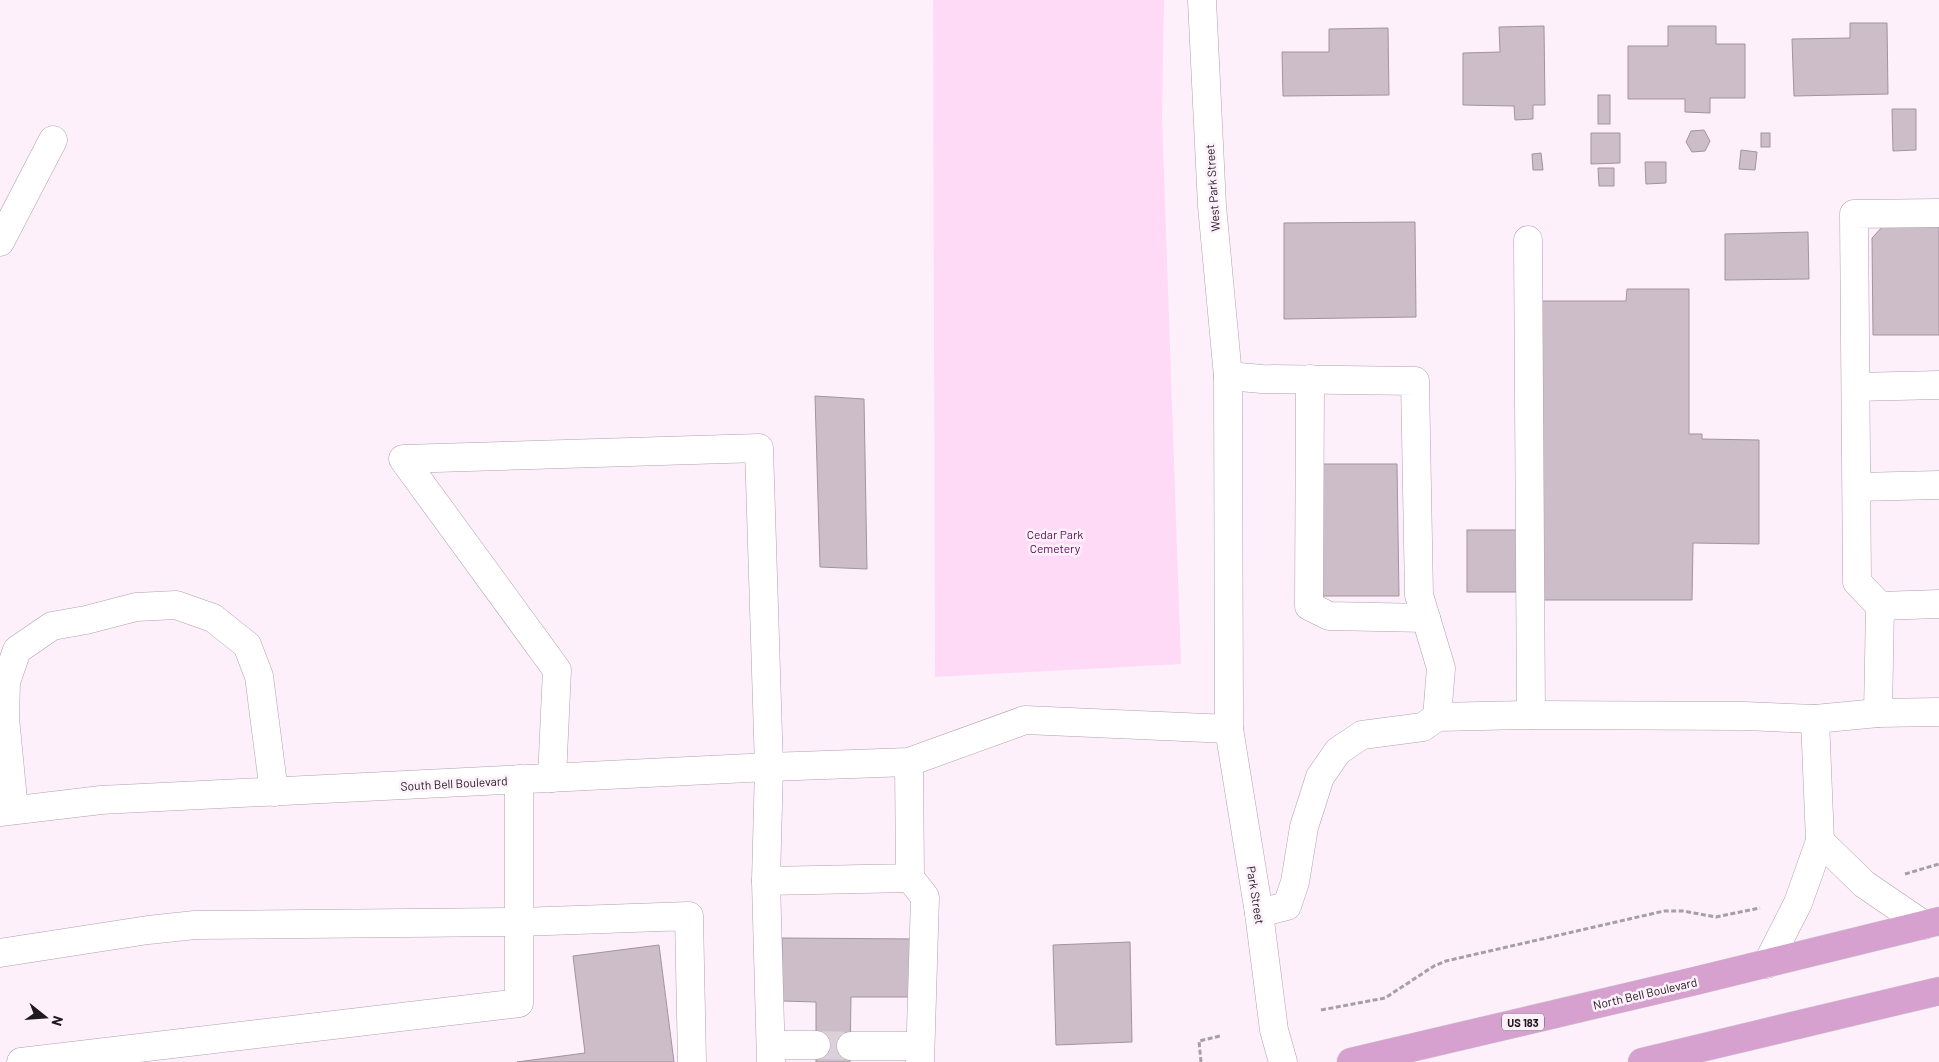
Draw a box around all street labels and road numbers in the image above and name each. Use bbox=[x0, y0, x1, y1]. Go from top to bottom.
street label: West Park Street bbox=[1202, 144, 1222, 232]
street label: South Bell Boulevard bbox=[400, 773, 508, 793]
street label: Park Street bbox=[1244, 865, 1268, 925]
street label: North Bell Boulevard bbox=[1592, 974, 1698, 1012]
road number: US 183 bbox=[1502, 1014, 1544, 1030]

